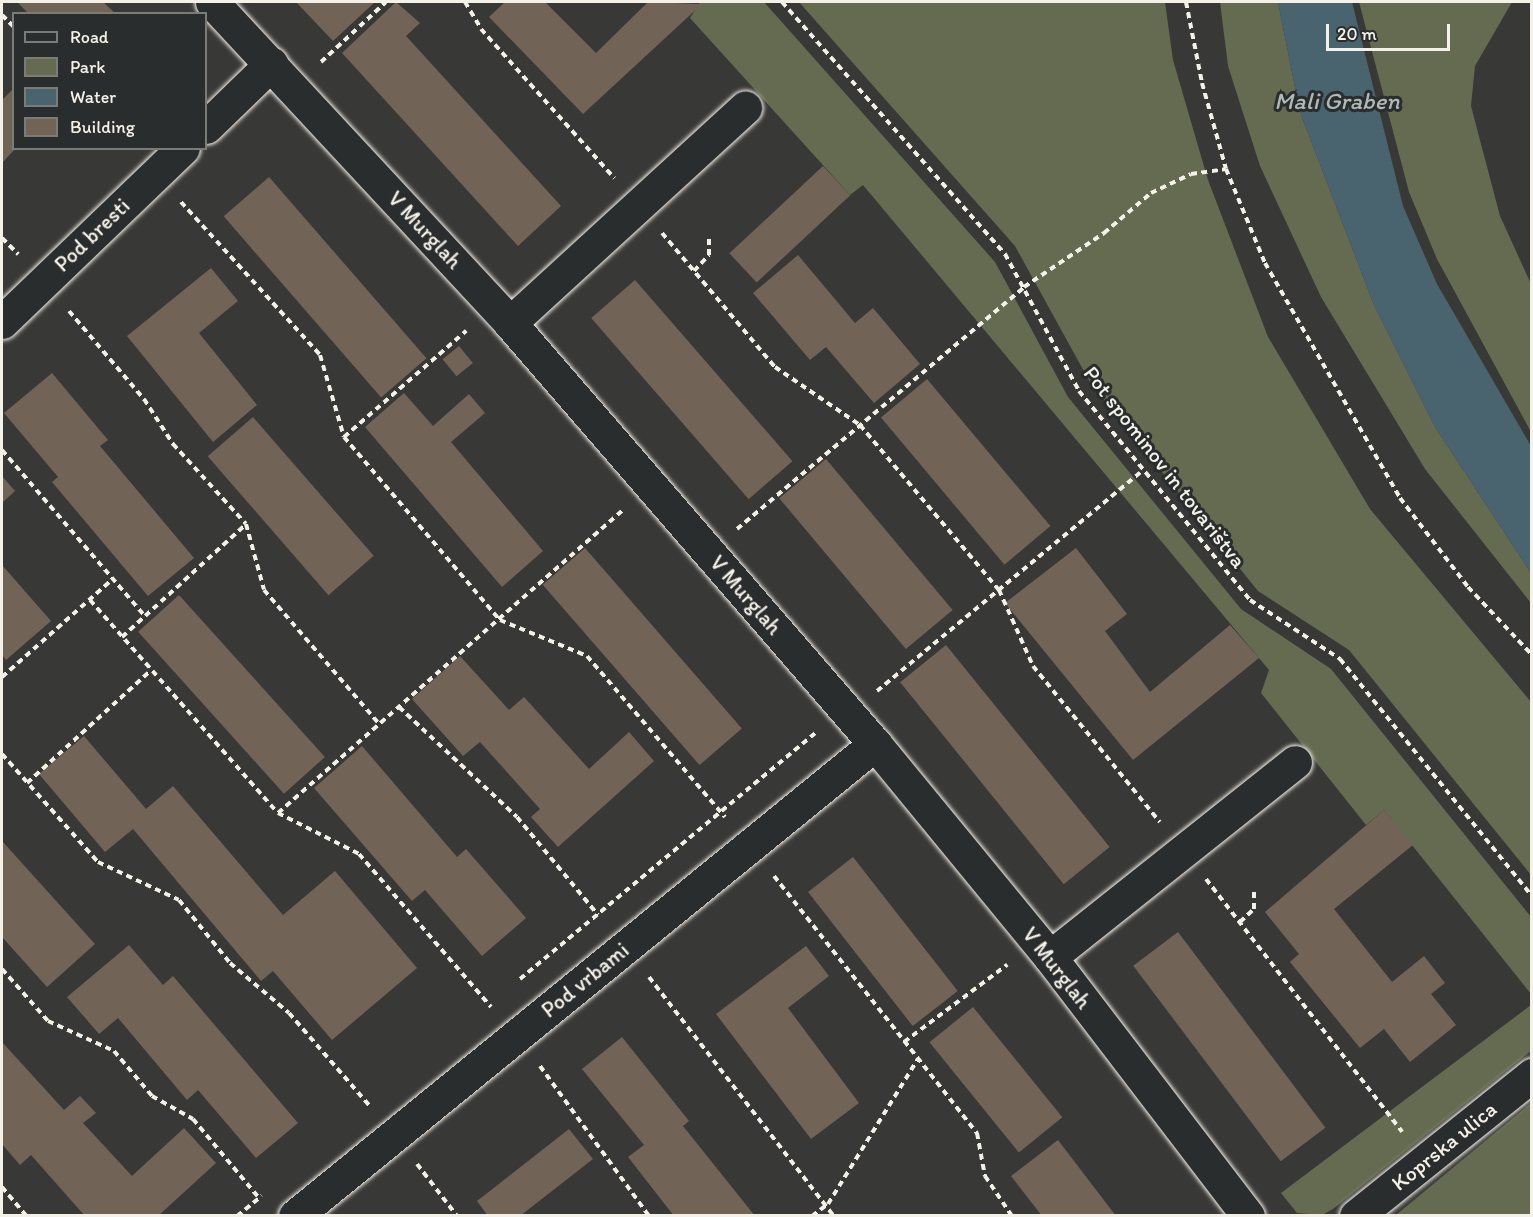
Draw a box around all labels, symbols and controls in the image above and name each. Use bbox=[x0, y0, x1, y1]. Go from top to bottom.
legend bbox=[12, 12, 207, 150]
scale bar bbox=[1329, 12, 1454, 50]
text: 20 m bbox=[1337, 23, 1377, 45]
text: Road bbox=[70, 26, 109, 48]
text: Park bbox=[70, 56, 105, 78]
text: Water bbox=[70, 86, 116, 108]
water label: Mali Graben bbox=[1274, 87, 1400, 115]
text: Building bbox=[70, 116, 135, 138]
street label: V Murglah bbox=[383, 186, 467, 274]
street label: Pod bresti bbox=[49, 193, 135, 277]
street label: Pot spominov in tovarištva bbox=[1078, 361, 1252, 573]
street label: V Murglah bbox=[704, 550, 788, 640]
street label: V Murglah bbox=[1017, 922, 1097, 1014]
street label: Pod vrbami bbox=[536, 936, 634, 1024]
street label: Koprska ulica bbox=[1386, 1096, 1502, 1196]

